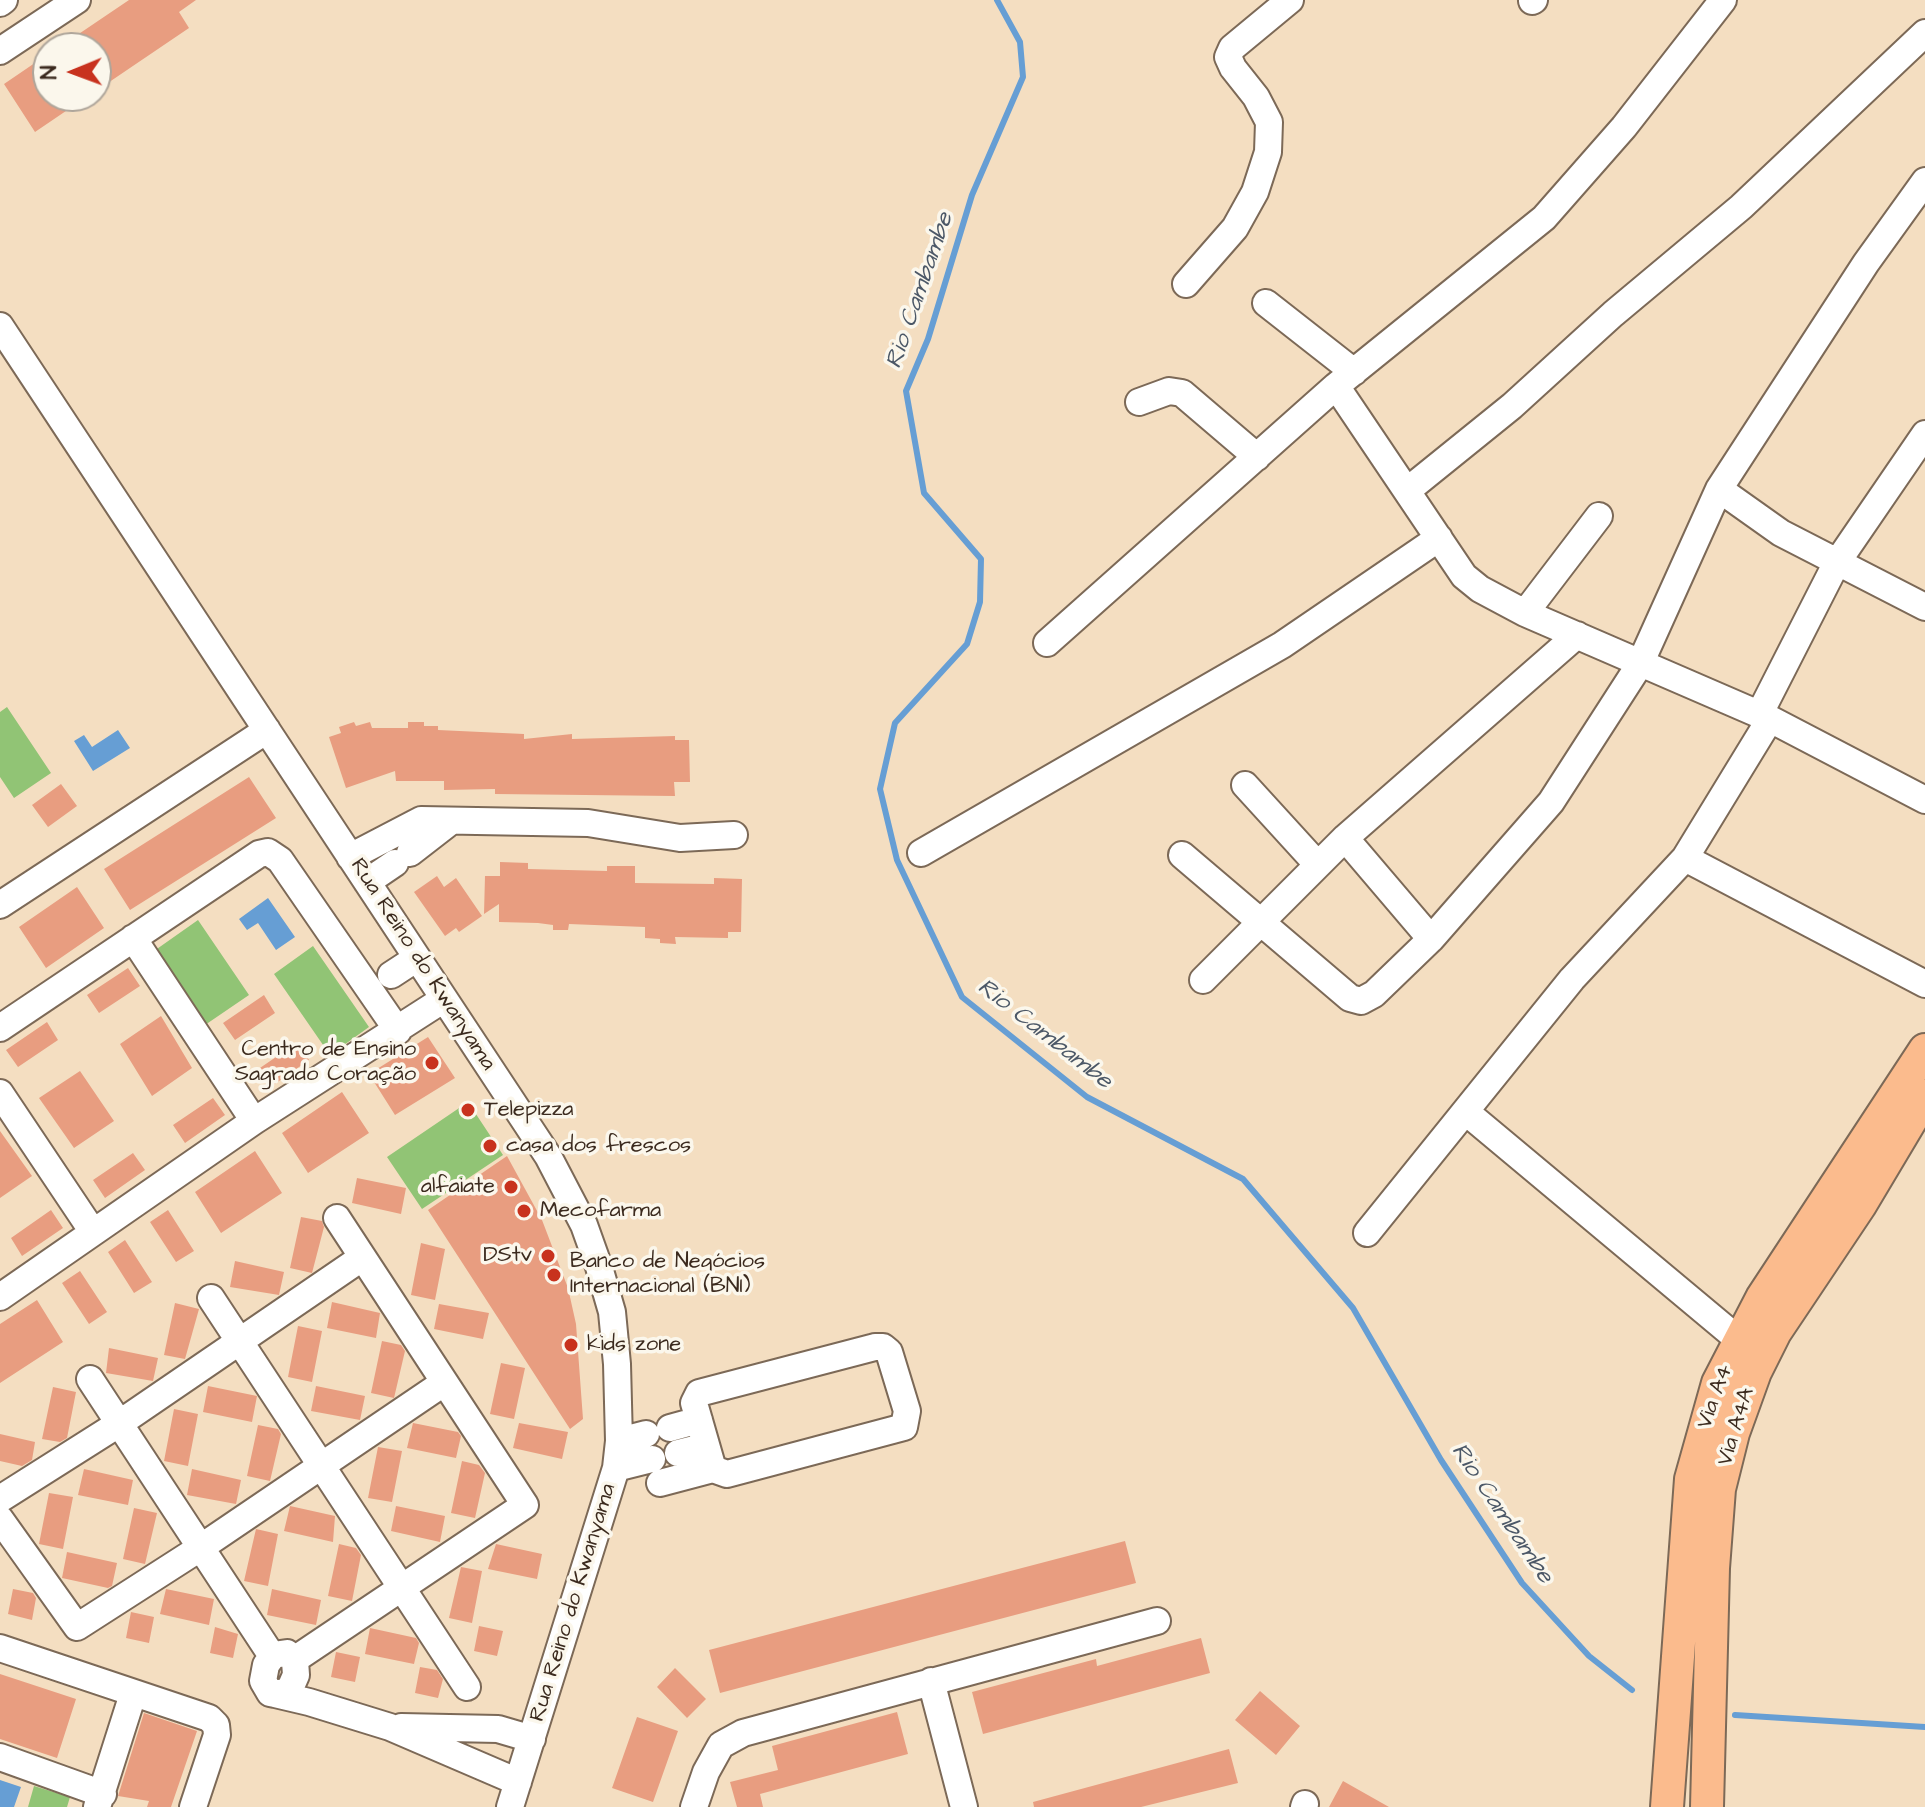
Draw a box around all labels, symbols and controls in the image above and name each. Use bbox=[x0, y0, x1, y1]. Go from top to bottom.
north arrow bbox=[32, 32, 112, 112]
text: N bbox=[34, 65, 65, 80]
water label: Rio Cambambe bbox=[881, 209, 961, 373]
street label: Rua Reino do Kwanyama bbox=[344, 854, 500, 1076]
water label: Rio Cambambe bbox=[971, 974, 1117, 1096]
place label: Centro de Ensino Sagrado Coração bbox=[235, 1037, 416, 1088]
marker: Centro de Ensino Sagrado Coração bbox=[423, 1054, 441, 1072]
place label: Telepizza bbox=[484, 1097, 574, 1123]
marker: Telepizza bbox=[459, 1101, 477, 1119]
place label: casa dos frescos bbox=[506, 1133, 691, 1159]
marker: casa dos frescos bbox=[481, 1137, 499, 1155]
place label: alfaiate bbox=[421, 1174, 495, 1200]
marker: alfaiate bbox=[502, 1178, 520, 1196]
place label: Mecofarma bbox=[540, 1198, 661, 1224]
marker: Mecofarma bbox=[515, 1202, 533, 1220]
place label: DStv bbox=[483, 1243, 532, 1269]
marker: DStv bbox=[539, 1247, 557, 1265]
place label: Banco de Negócios Internacional (BNI) bbox=[570, 1249, 765, 1300]
marker: Banco de Negócios Internacional (BNI) bbox=[545, 1266, 563, 1284]
place label: kids zone bbox=[587, 1332, 681, 1358]
marker: kids zone bbox=[562, 1336, 580, 1354]
street label: Via A4 bbox=[1692, 1361, 1740, 1433]
street label: Via A4A bbox=[1713, 1385, 1761, 1469]
water label: Rio Cambambe bbox=[1444, 1439, 1558, 1589]
street label: Rua Reino do Kwanyama bbox=[525, 1481, 623, 1725]

